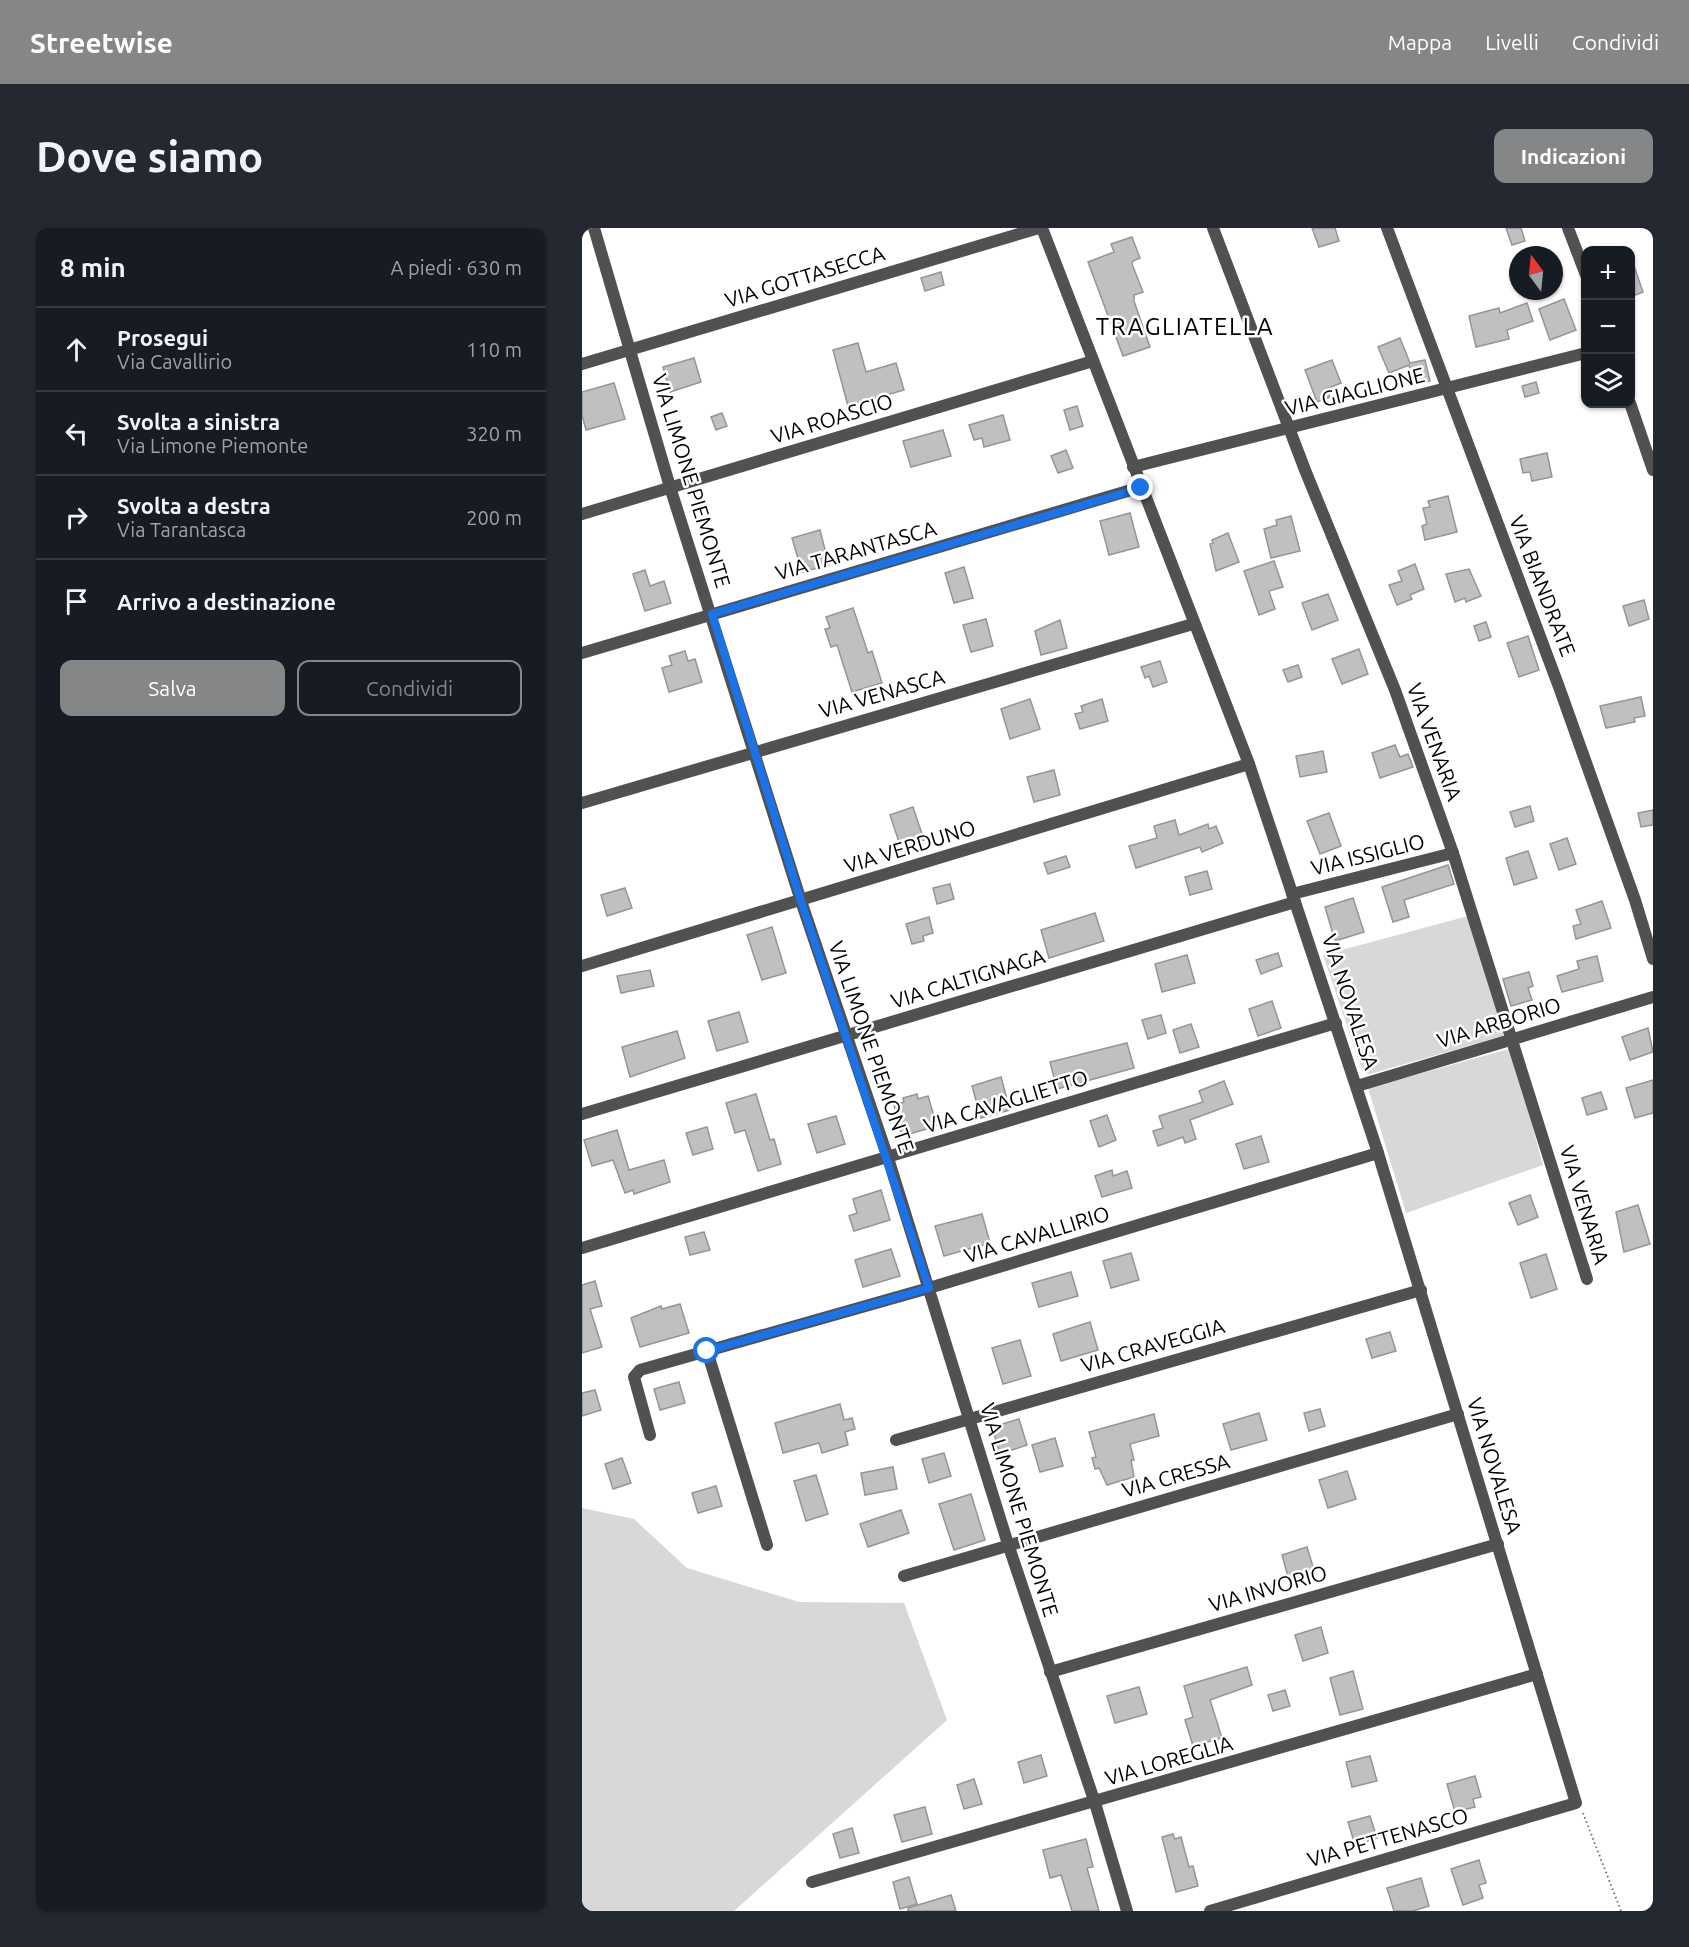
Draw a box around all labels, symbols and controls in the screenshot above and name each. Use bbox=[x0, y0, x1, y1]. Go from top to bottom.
text: Streetwise bbox=[30, 27, 173, 58]
text: Mappa bbox=[1388, 30, 1452, 54]
text: Livelli bbox=[1485, 30, 1539, 54]
text: Condividi bbox=[1572, 30, 1659, 54]
button: Indicazioni bbox=[1494, 129, 1653, 183]
text: Dove siamo bbox=[36, 133, 263, 180]
street label: VIA GOTTASECCA bbox=[722, 240, 888, 312]
north arrow bbox=[1509, 246, 1563, 300]
map controls bbox=[1581, 246, 1635, 408]
button: + bbox=[1581, 246, 1635, 300]
text: 8 min bbox=[60, 253, 126, 282]
text: A piedi · 630 m bbox=[391, 256, 522, 279]
button: − bbox=[1581, 300, 1635, 354]
district label: TRAGLIATELLA bbox=[1096, 313, 1274, 340]
text: Prosegui bbox=[117, 325, 208, 350]
icon: ahead bbox=[60, 333, 93, 366]
text: 110 m bbox=[466, 338, 522, 361]
text: Via Cavallirio bbox=[117, 350, 232, 373]
button: layers bbox=[1581, 354, 1635, 408]
street label: VIA GIAGLIONE bbox=[1282, 362, 1427, 420]
street label: VIA LIMONE PIEMONTE bbox=[648, 371, 736, 590]
street label: VIA ROASCIO bbox=[768, 388, 895, 448]
text: Svolta a sinistra bbox=[117, 409, 280, 434]
icon: left bbox=[60, 417, 93, 450]
text: 320 m bbox=[466, 422, 522, 445]
text: Via Limone Piemonte bbox=[117, 434, 308, 457]
route end bbox=[1127, 474, 1153, 500]
text: Svolta a destra bbox=[117, 493, 271, 518]
icon: right bbox=[60, 501, 93, 534]
text: 200 m bbox=[466, 506, 522, 529]
street label: VIA BIANDRATE bbox=[1505, 512, 1581, 659]
street label: VIA TARANTASCA bbox=[773, 516, 939, 584]
text: Via Tarantasca bbox=[117, 518, 246, 541]
icon: arrive bbox=[60, 585, 93, 618]
text: Arrivo a destinazione bbox=[117, 589, 336, 614]
button: Salva bbox=[60, 660, 285, 716]
button: Condividi bbox=[297, 660, 522, 716]
street label: VIA VENASCA bbox=[816, 664, 947, 722]
street label: VIA VENARIA bbox=[1403, 680, 1467, 804]
street label: VIA VERDUNO bbox=[841, 815, 978, 877]
street label: VIA ISSIGLIO bbox=[1308, 828, 1427, 880]
street label: VIA NOVALESA bbox=[1318, 931, 1384, 1073]
street label: VIA LIMONE PIEMONTE bbox=[824, 938, 919, 1156]
street label: VIA CALTIGNAGA bbox=[888, 943, 1048, 1013]
street label: VIA ARBORIO bbox=[1434, 992, 1564, 1052]
street label: VIA CAVAGLIETTO bbox=[921, 1065, 1091, 1137]
street label: VIA VENARIA bbox=[1555, 1142, 1615, 1267]
street label: VIA CAVALLIRIO bbox=[961, 1201, 1112, 1268]
street label: VIA CRAVEGGIA bbox=[1078, 1313, 1227, 1377]
route start bbox=[693, 1337, 719, 1363]
street label: VIA NOVALESA bbox=[1463, 1395, 1527, 1537]
street label: VIA LIMONE PIEMONTE bbox=[976, 1400, 1064, 1619]
street label: VIA CRESSA bbox=[1119, 1448, 1233, 1502]
street label: VIA INVORIO bbox=[1206, 1560, 1330, 1616]
street label: VIA LOREGLIA bbox=[1102, 1730, 1236, 1790]
street label: VIA PETTENASCO bbox=[1305, 1803, 1471, 1871]

